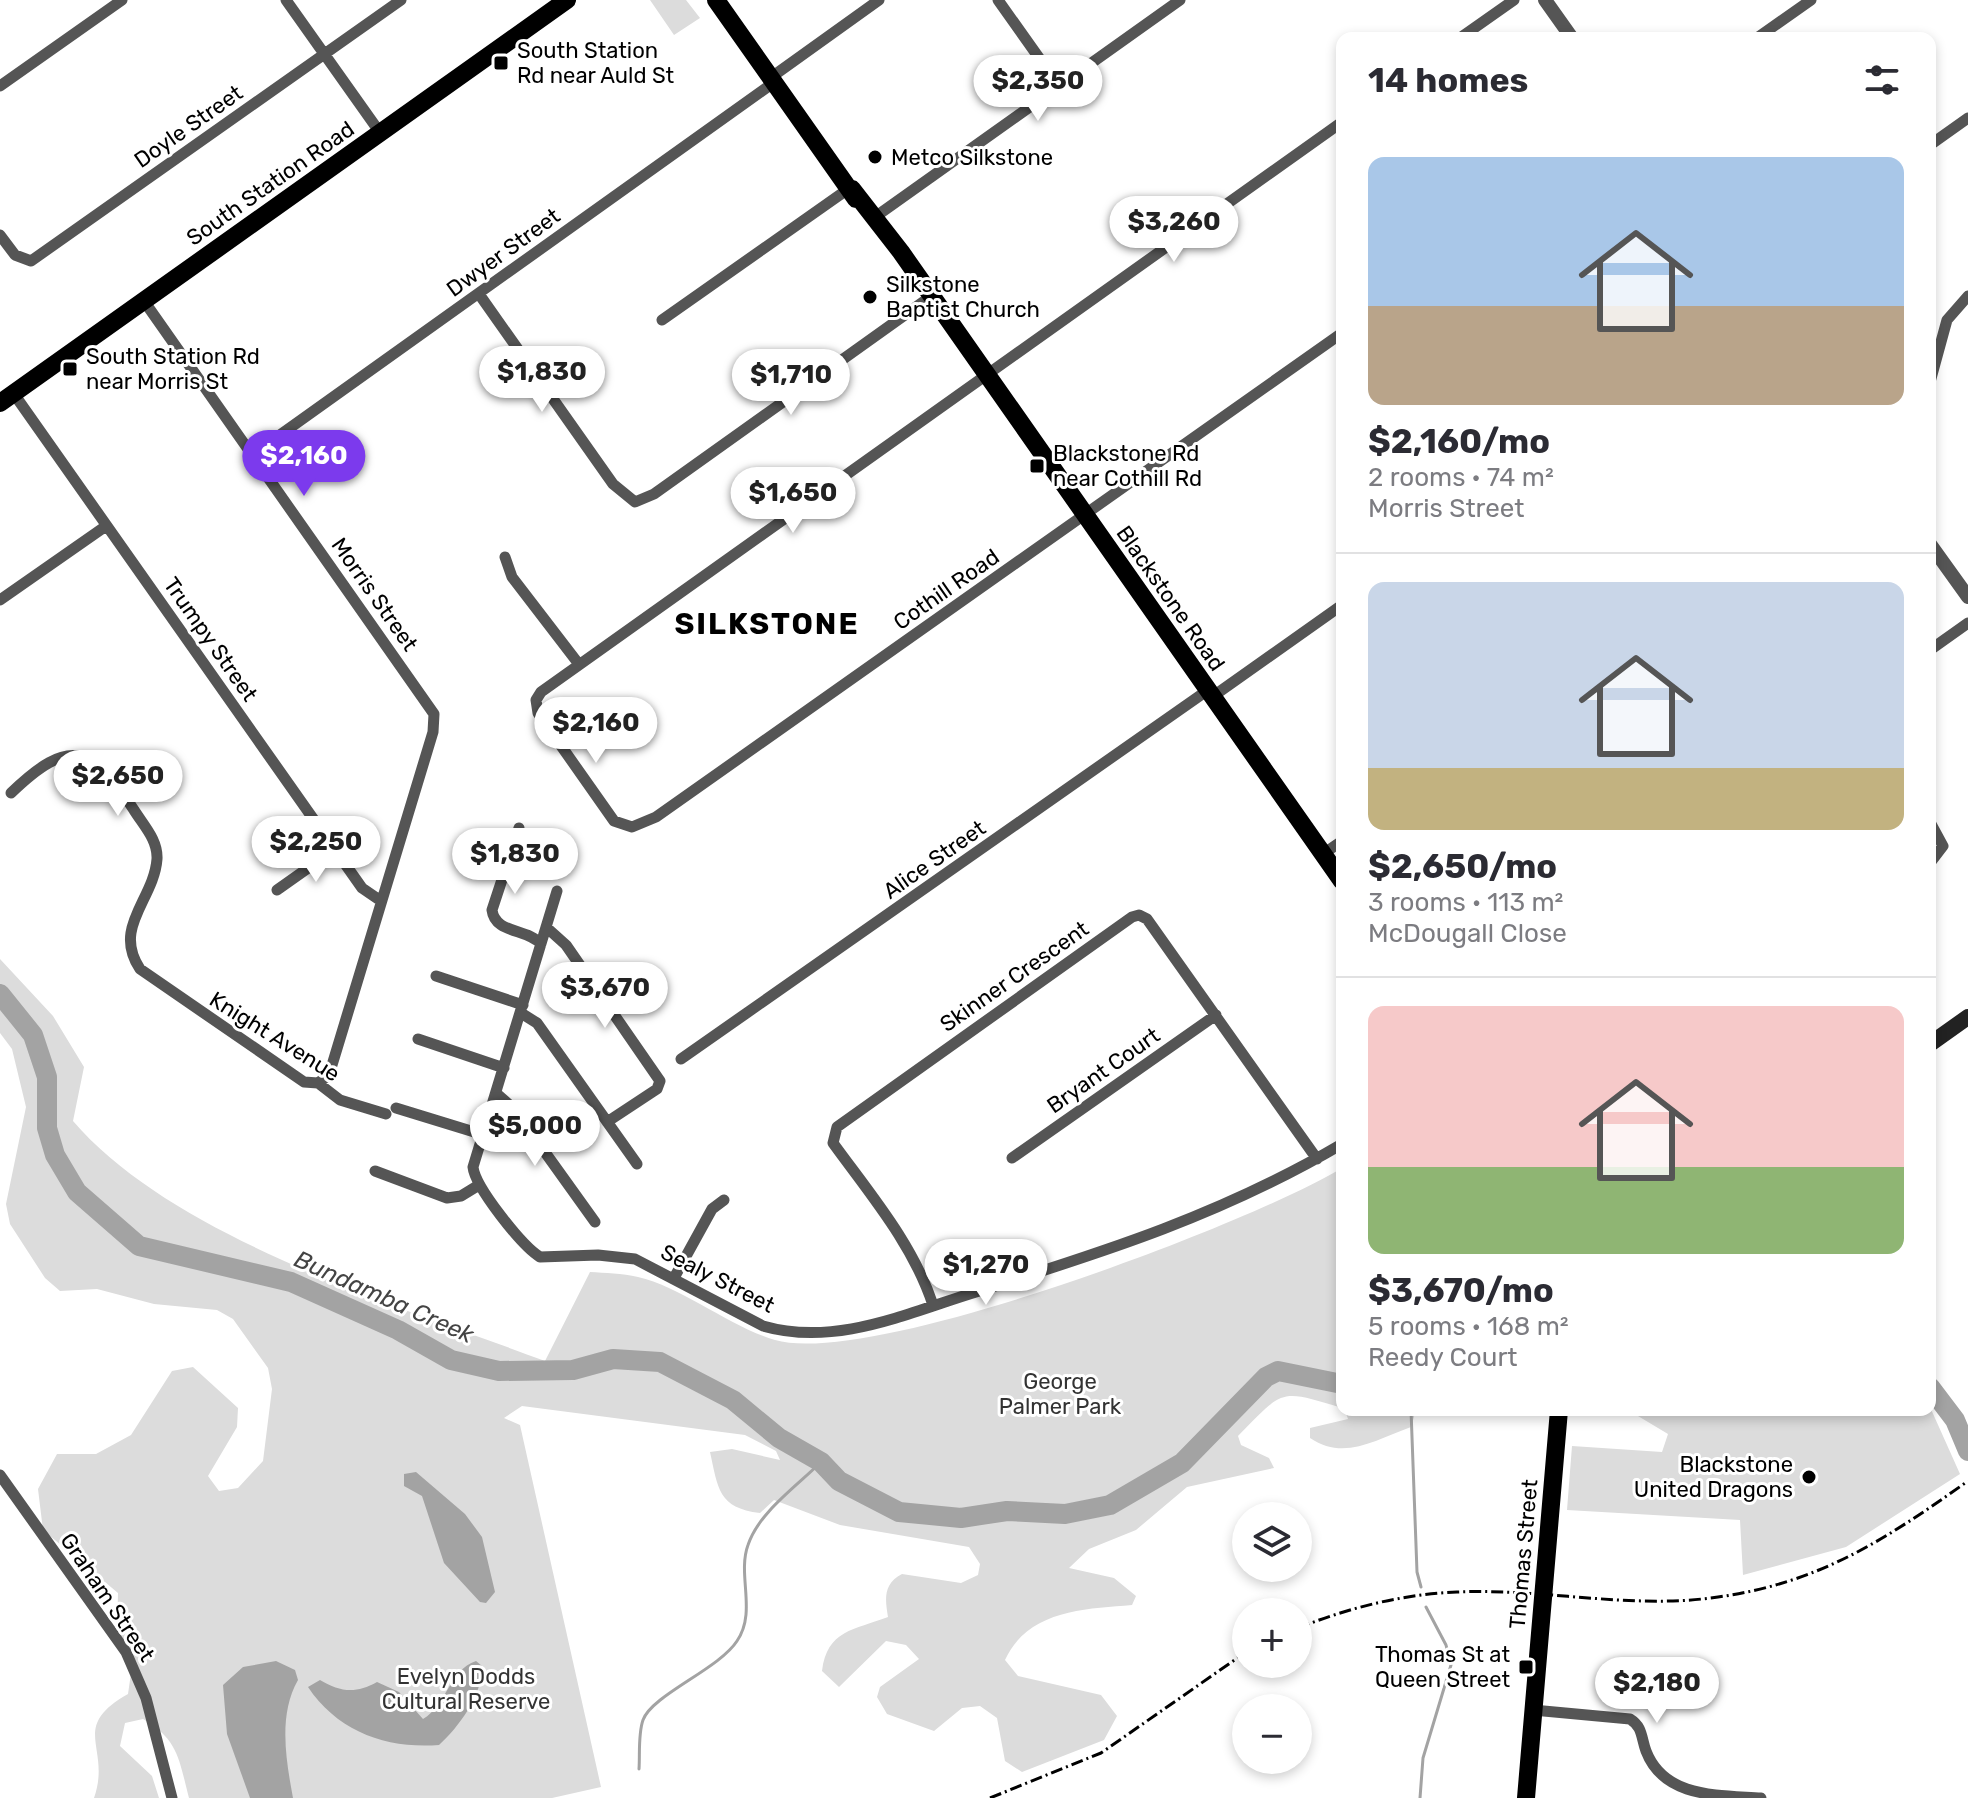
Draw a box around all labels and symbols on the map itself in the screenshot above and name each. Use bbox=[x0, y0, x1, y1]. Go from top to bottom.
place label: South Station Rd near Auld St bbox=[517, 37, 675, 89]
marker: South Station Rd near Auld St bbox=[492, 54, 510, 72]
pin: $2,350 bbox=[973, 55, 1103, 123]
street label: Doyle Street bbox=[129, 79, 248, 174]
street label: South Station Road bbox=[181, 115, 359, 251]
place label: Metco Silkstone bbox=[891, 144, 1053, 171]
marker: Metco Silkstone bbox=[866, 148, 884, 166]
pin: $3,260 bbox=[1109, 196, 1239, 264]
street label: Dwyer Street bbox=[441, 202, 566, 303]
place label: Silkstone Baptist Church bbox=[886, 271, 1040, 323]
marker: Silkstone Baptist Church bbox=[861, 288, 879, 306]
place label: South Station Rd near Morris St bbox=[86, 343, 260, 395]
pin: $1,830 bbox=[477, 346, 607, 414]
pin: $1,710 bbox=[726, 349, 856, 417]
marker: South Station Rd near Morris St bbox=[61, 360, 79, 378]
pin: $2,160 bbox=[239, 430, 369, 498]
place label: Blackstone Rd near Cothill Rd bbox=[1053, 440, 1202, 492]
marker: Blackstone Rd near Cothill Rd bbox=[1028, 457, 1046, 475]
pin: $1,650 bbox=[728, 467, 858, 535]
street label: Blackstone Road bbox=[1110, 520, 1231, 676]
street label: Morris Street bbox=[326, 532, 424, 657]
street label: Cothill Road bbox=[888, 543, 1004, 636]
street label: Trumpy Street bbox=[158, 572, 264, 707]
district label: SILKSTONE bbox=[674, 606, 860, 642]
pin: $2,160 bbox=[531, 697, 661, 765]
pin: $2,650 bbox=[53, 750, 183, 818]
street label: Alice Street bbox=[878, 814, 991, 905]
pin: $2,250 bbox=[251, 816, 381, 884]
pin: $1,830 bbox=[450, 828, 580, 896]
street label: Skinner Crescent bbox=[935, 915, 1094, 1038]
pin: $3,670 bbox=[540, 962, 670, 1030]
street label: Knight Avenue bbox=[205, 986, 345, 1087]
street label: Bryant Court bbox=[1042, 1021, 1165, 1119]
pin: $5,000 bbox=[470, 1100, 600, 1168]
street label: Sealy Street bbox=[656, 1238, 780, 1319]
pin: $1,270 bbox=[921, 1239, 1051, 1307]
water label: Bundamba Creek bbox=[290, 1245, 479, 1349]
park label: George Palmer Park bbox=[999, 1368, 1122, 1420]
place label: Blackstone United Dragons bbox=[1634, 1451, 1793, 1503]
marker: Blackstone United Dragons bbox=[1800, 1468, 1818, 1486]
street label: Thomas Street bbox=[1504, 1478, 1544, 1630]
street label: Graham Street bbox=[55, 1528, 161, 1667]
place label: Thomas St at Queen Street bbox=[1375, 1641, 1510, 1693]
pin: $2,180 bbox=[1592, 1657, 1722, 1725]
marker: Thomas St at Queen Street bbox=[1517, 1658, 1535, 1676]
park label: Evelyn Dodds Cultural Reserve bbox=[382, 1663, 550, 1715]

